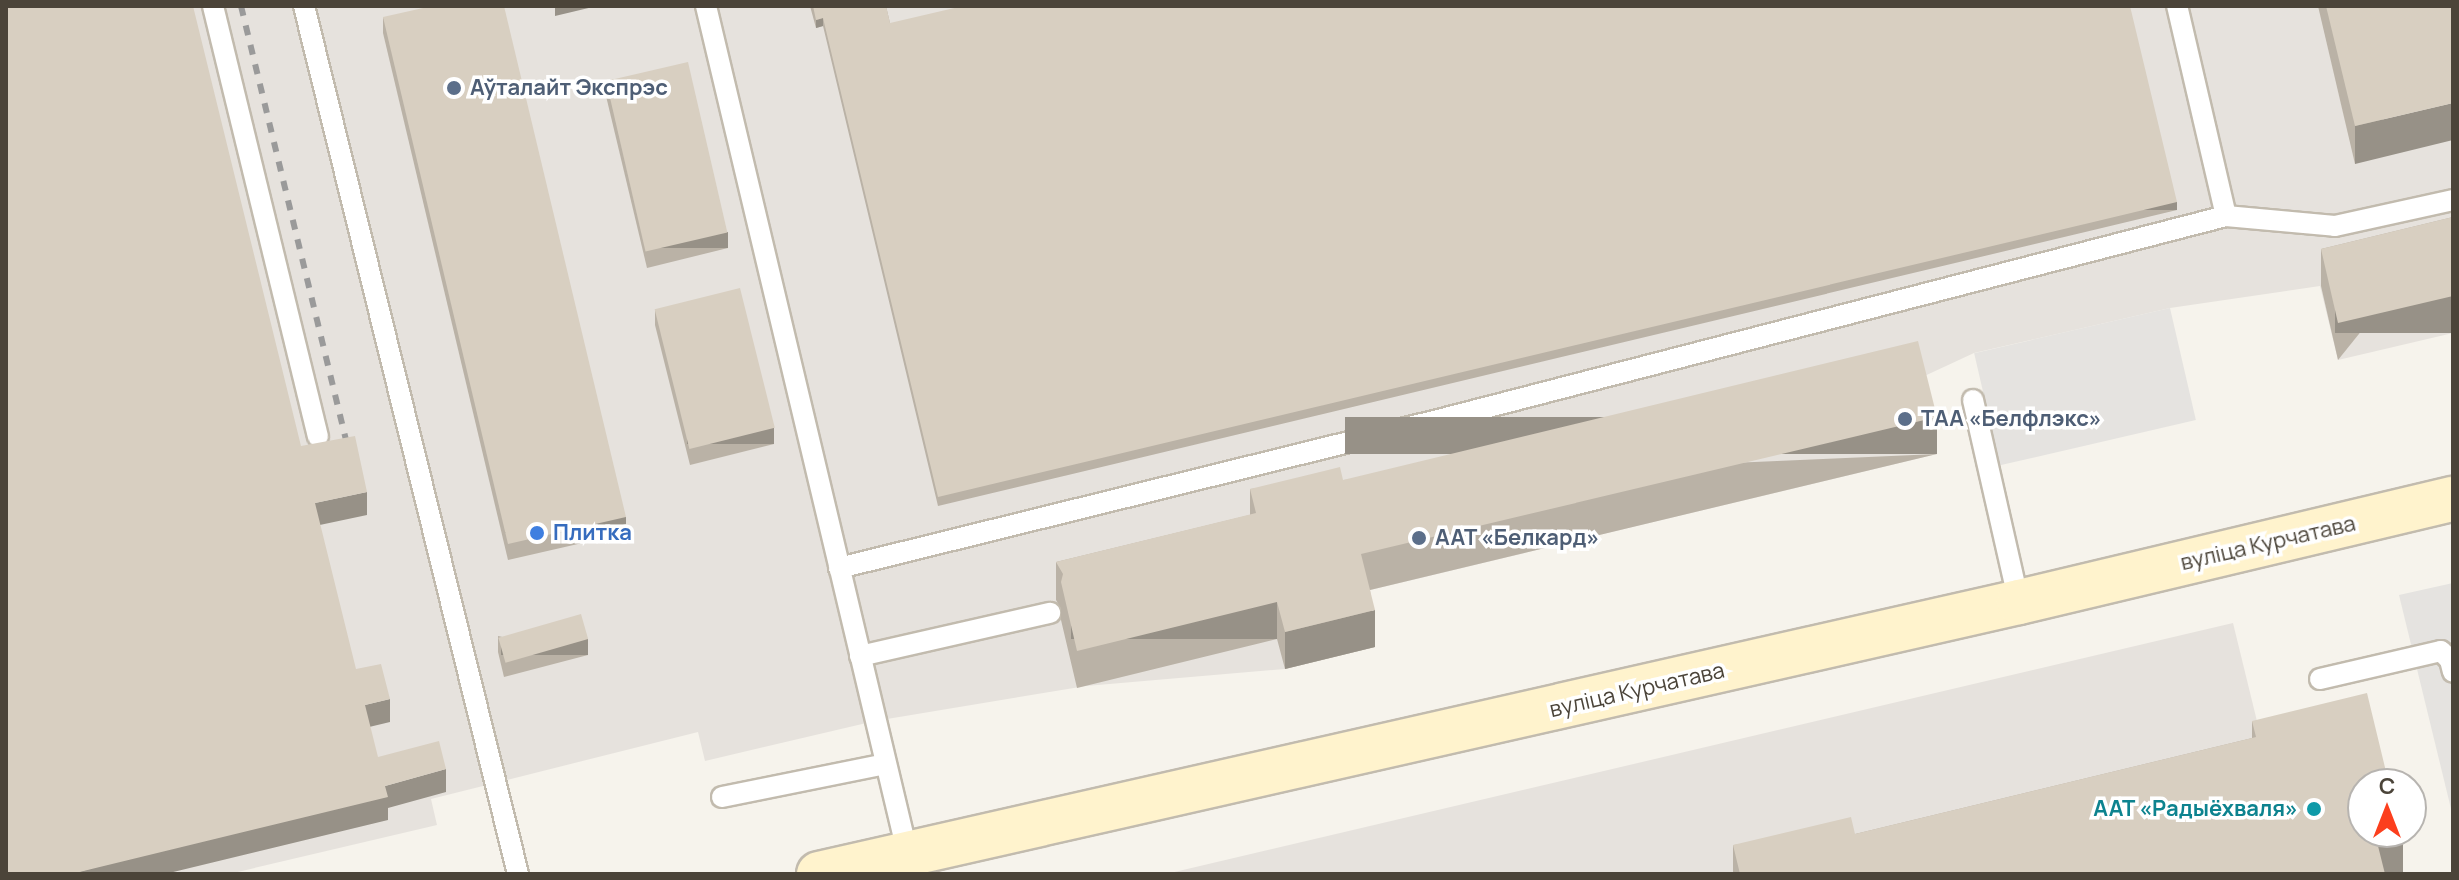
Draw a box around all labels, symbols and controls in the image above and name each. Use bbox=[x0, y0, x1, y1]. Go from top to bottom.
place label: Аўталайт Экспрэс bbox=[470, 75, 668, 101]
marker: Аўталайт Экспрэс bbox=[445, 79, 463, 97]
place label: ТАА «Белфлэкс» bbox=[1921, 406, 2102, 432]
marker: ТАА «Белфлэкс» bbox=[1896, 410, 1914, 428]
street label: вуліца Курчатава bbox=[2178, 510, 2358, 576]
place label: Плитка bbox=[553, 520, 632, 546]
marker: Плитка bbox=[528, 524, 546, 542]
place label: ААТ «Белкард» bbox=[1435, 525, 1600, 551]
marker: ААТ «Белкард» bbox=[1410, 529, 1428, 547]
street label: вуліца Курчатава bbox=[1547, 657, 1727, 723]
north arrow bbox=[2347, 768, 2427, 848]
text: С bbox=[2379, 771, 2395, 801]
place label: ААТ «Радыёхваля» bbox=[2093, 796, 2298, 822]
marker: ААТ «Радыёхваля» bbox=[2305, 800, 2323, 818]

